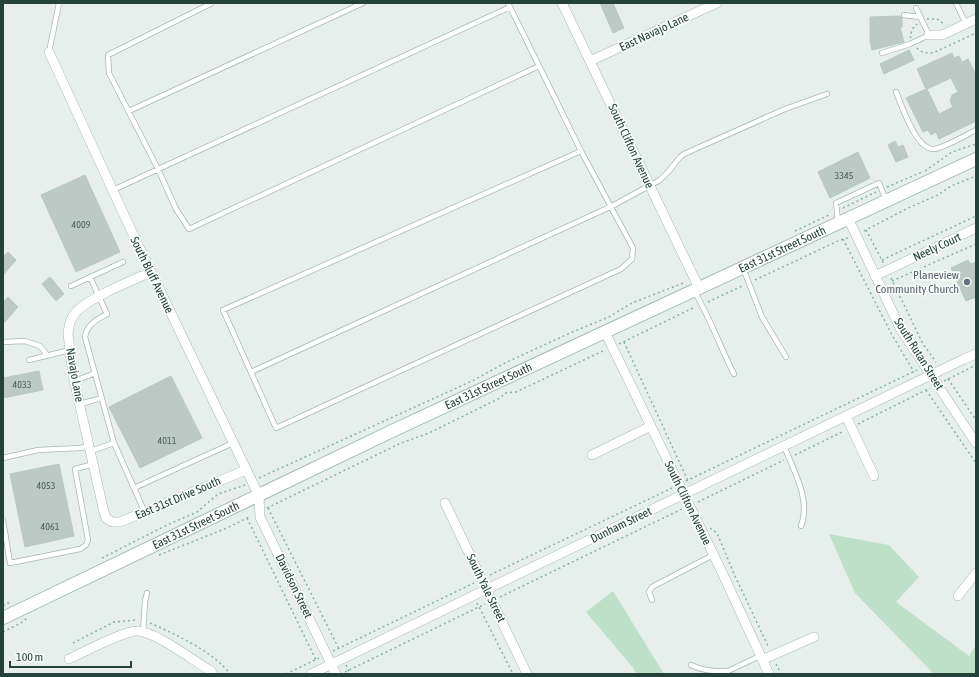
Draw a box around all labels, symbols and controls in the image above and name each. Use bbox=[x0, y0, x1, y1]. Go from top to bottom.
street label: East Navajo Lane bbox=[617, 10, 691, 54]
street label: South Clifton Avenue bbox=[605, 101, 657, 191]
house number: 3345 bbox=[835, 170, 854, 181]
house number: 4009 bbox=[72, 219, 91, 230]
street label: East 31st Street South bbox=[736, 223, 828, 276]
street label: Neely Court bbox=[911, 230, 964, 264]
street label: South Bluff Avenue bbox=[127, 234, 177, 316]
place label: Planeview Community Church bbox=[875, 268, 959, 296]
marker: Planeview Community Church bbox=[962, 277, 972, 287]
street label: South Rutan Street bbox=[891, 316, 947, 393]
street label: Navajo Lane bbox=[63, 347, 87, 403]
street label: East 31st Street South bbox=[443, 360, 534, 412]
house number: 4033 bbox=[13, 379, 32, 390]
house number: 4011 bbox=[158, 435, 177, 446]
street label: South Clifton Avenue bbox=[662, 459, 714, 547]
street label: East 31st Drive South bbox=[133, 474, 223, 522]
house number: 4053 bbox=[37, 480, 56, 491]
street label: East 31st Street South bbox=[150, 499, 242, 552]
street label: Dunham Street bbox=[588, 504, 654, 546]
house number: 4061 bbox=[41, 521, 60, 532]
street label: Davidson Street bbox=[273, 552, 316, 621]
street label: South Yale Street bbox=[463, 552, 509, 625]
scale bar bbox=[10, 643, 131, 669]
text: 100 m bbox=[16, 650, 43, 664]

